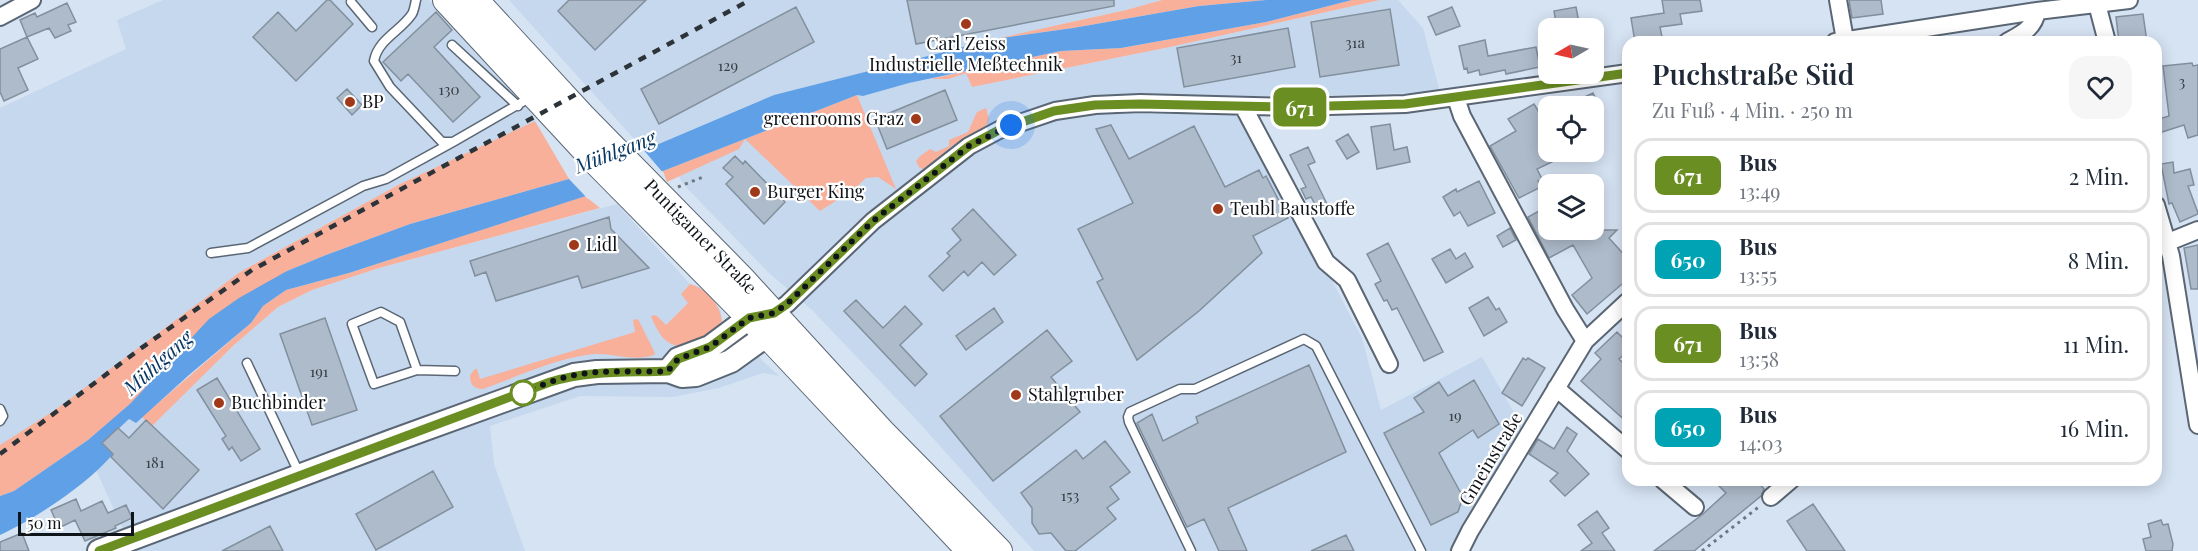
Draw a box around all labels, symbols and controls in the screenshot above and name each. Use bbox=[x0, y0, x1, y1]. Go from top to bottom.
marker: Carl Zeiss Industrielle Meßtechnik bbox=[959, 17, 973, 31]
north arrow bbox=[1538, 18, 1604, 84]
map controls bbox=[1538, 18, 1604, 240]
place label: Carl Zeiss Industrielle Meßtechnik bbox=[869, 31, 1063, 76]
house number: 31a bbox=[1345, 32, 1365, 52]
house number: 31 bbox=[1230, 47, 1243, 67]
house number: 129 bbox=[718, 55, 738, 75]
text: Puchstraße Süd bbox=[1652, 55, 1854, 92]
button: heart bbox=[2069, 56, 2132, 119]
house number: 3 bbox=[2179, 71, 2186, 91]
house number: 130 bbox=[438, 79, 460, 99]
line badge: 671 bbox=[1266, 88, 1334, 126]
place label: BP bbox=[362, 89, 384, 113]
text: 671 bbox=[1285, 93, 1315, 121]
marker: BP bbox=[343, 95, 357, 109]
button: locate bbox=[1538, 96, 1604, 162]
text: Zu Fuß · 4 Min. · 250 m bbox=[1652, 96, 1853, 123]
place label: greenrooms Graz bbox=[764, 106, 904, 130]
your location bbox=[996, 110, 1026, 140]
marker: greenrooms Graz bbox=[909, 112, 923, 126]
water label: Mühlgang bbox=[569, 122, 661, 179]
text: Bus bbox=[1739, 147, 1777, 177]
text: 671 bbox=[1673, 161, 1703, 189]
text: 2 Min. bbox=[2069, 161, 2129, 191]
street label: Puntigamer Straße bbox=[640, 174, 763, 299]
button: layers bbox=[1538, 174, 1604, 240]
text: 13:49 bbox=[1739, 177, 1780, 204]
place label: Burger King bbox=[767, 179, 865, 203]
marker: Burger King bbox=[748, 185, 762, 199]
place label: Teubl Baustoffe bbox=[1230, 196, 1355, 220]
marker: Teubl Baustoffe bbox=[1211, 202, 1225, 216]
text: Bus bbox=[1739, 231, 1777, 261]
place label: Lidl bbox=[586, 232, 617, 256]
marker: Lidl bbox=[567, 238, 581, 252]
text: 650 bbox=[1671, 245, 1705, 273]
text: 8 Min. bbox=[2068, 245, 2129, 275]
text: 13:55 bbox=[1739, 261, 1777, 288]
text: Bus bbox=[1739, 315, 1777, 345]
water label: Mühlgang bbox=[116, 322, 199, 401]
text: 671 bbox=[1673, 329, 1703, 357]
text: 11 Min. bbox=[2063, 329, 2129, 359]
text: 13:58 bbox=[1739, 345, 1779, 372]
house number: 191 bbox=[310, 361, 329, 381]
unlabelled marker bbox=[510, 380, 536, 406]
place label: Stahlgruber bbox=[1028, 382, 1124, 406]
marker: Stahlgruber bbox=[1009, 388, 1023, 402]
place label: Buchbinder bbox=[231, 390, 326, 414]
marker: Buchbinder bbox=[212, 396, 226, 410]
text: Bus bbox=[1739, 399, 1777, 429]
house number: 19 bbox=[1448, 405, 1462, 425]
street label: Gmeinstraße bbox=[1453, 407, 1527, 510]
text: 650 bbox=[1671, 413, 1705, 441]
text: 16 Min. bbox=[2060, 413, 2129, 443]
text: 14:03 bbox=[1739, 429, 1783, 456]
house number: 181 bbox=[146, 452, 165, 472]
house number: 153 bbox=[1061, 485, 1079, 505]
scale bar bbox=[18, 509, 134, 536]
text: 50 m bbox=[27, 512, 61, 533]

